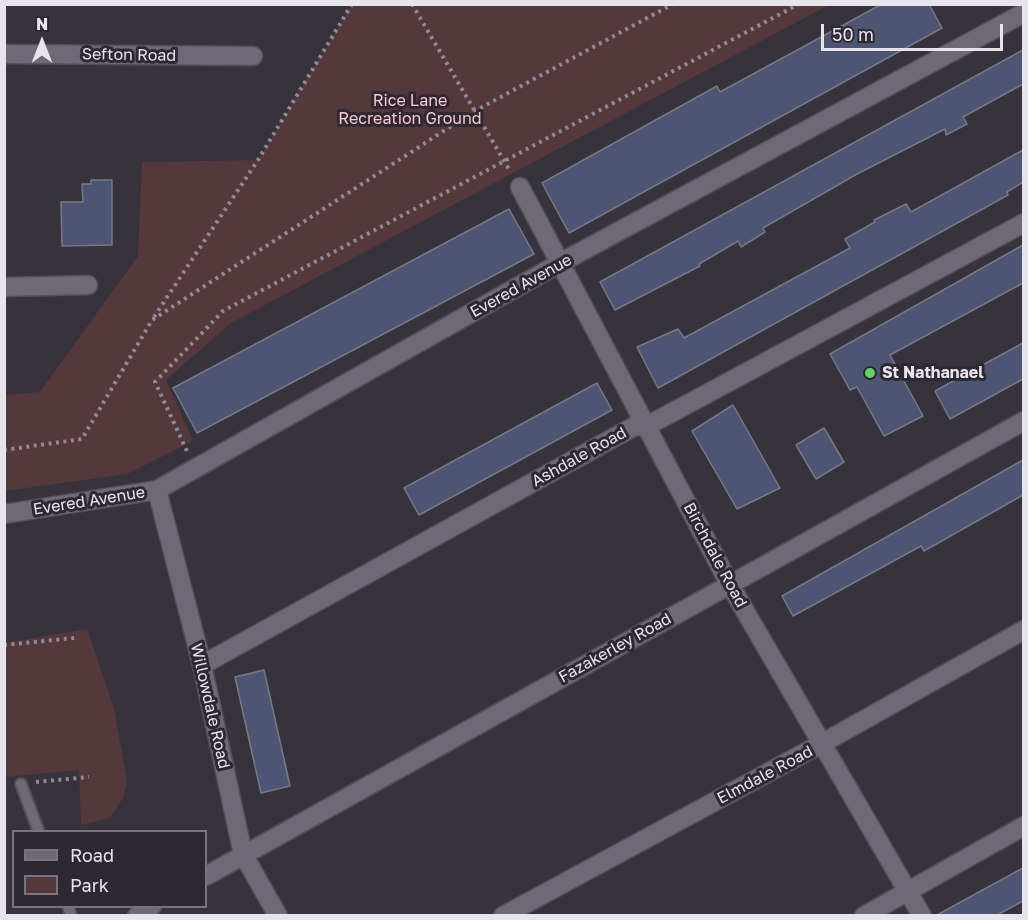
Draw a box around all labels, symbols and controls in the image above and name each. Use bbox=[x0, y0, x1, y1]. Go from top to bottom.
north arrow bbox=[12, 12, 72, 72]
scale bar bbox=[824, 12, 1006, 50]
text: N bbox=[36, 14, 48, 34]
text: 50 m bbox=[832, 23, 874, 45]
street label: Sefton Road bbox=[82, 45, 176, 65]
park label: Rice Lane Recreation Ground bbox=[338, 91, 482, 129]
street label: Evered Avenue bbox=[467, 250, 575, 322]
place label: St Nathanael bbox=[882, 363, 984, 383]
marker: St Nathanael bbox=[863, 366, 877, 380]
street label: Ashdale Road bbox=[528, 423, 630, 491]
street label: Evered Avenue bbox=[32, 483, 146, 519]
street label: Birchdale Road bbox=[679, 499, 751, 611]
street label: Fazakerley Road bbox=[555, 609, 675, 687]
street label: Willowdale Road bbox=[186, 641, 234, 771]
street label: Elmdale Road bbox=[714, 742, 816, 808]
legend bbox=[12, 830, 207, 908]
text: Road bbox=[70, 844, 114, 866]
text: Park bbox=[70, 874, 109, 896]

